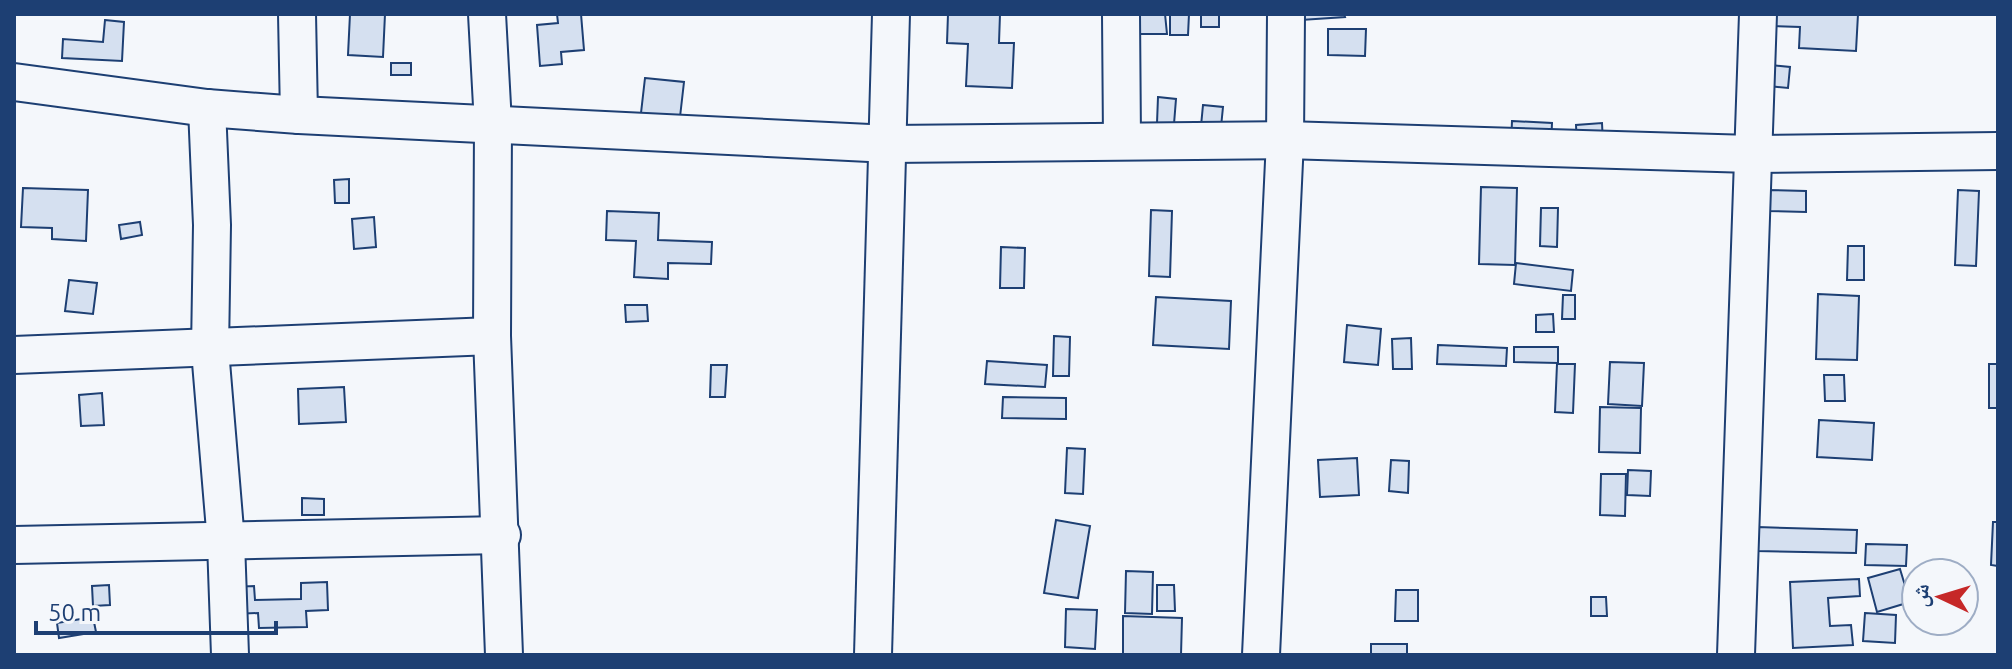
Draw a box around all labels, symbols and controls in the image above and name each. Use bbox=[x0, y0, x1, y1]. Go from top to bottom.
north arrow bbox=[1900, 557, 1980, 637]
text: ش bbox=[1906, 583, 1935, 608]
scale bar bbox=[36, 585, 276, 635]
text: 50 m bbox=[48, 599, 101, 626]

